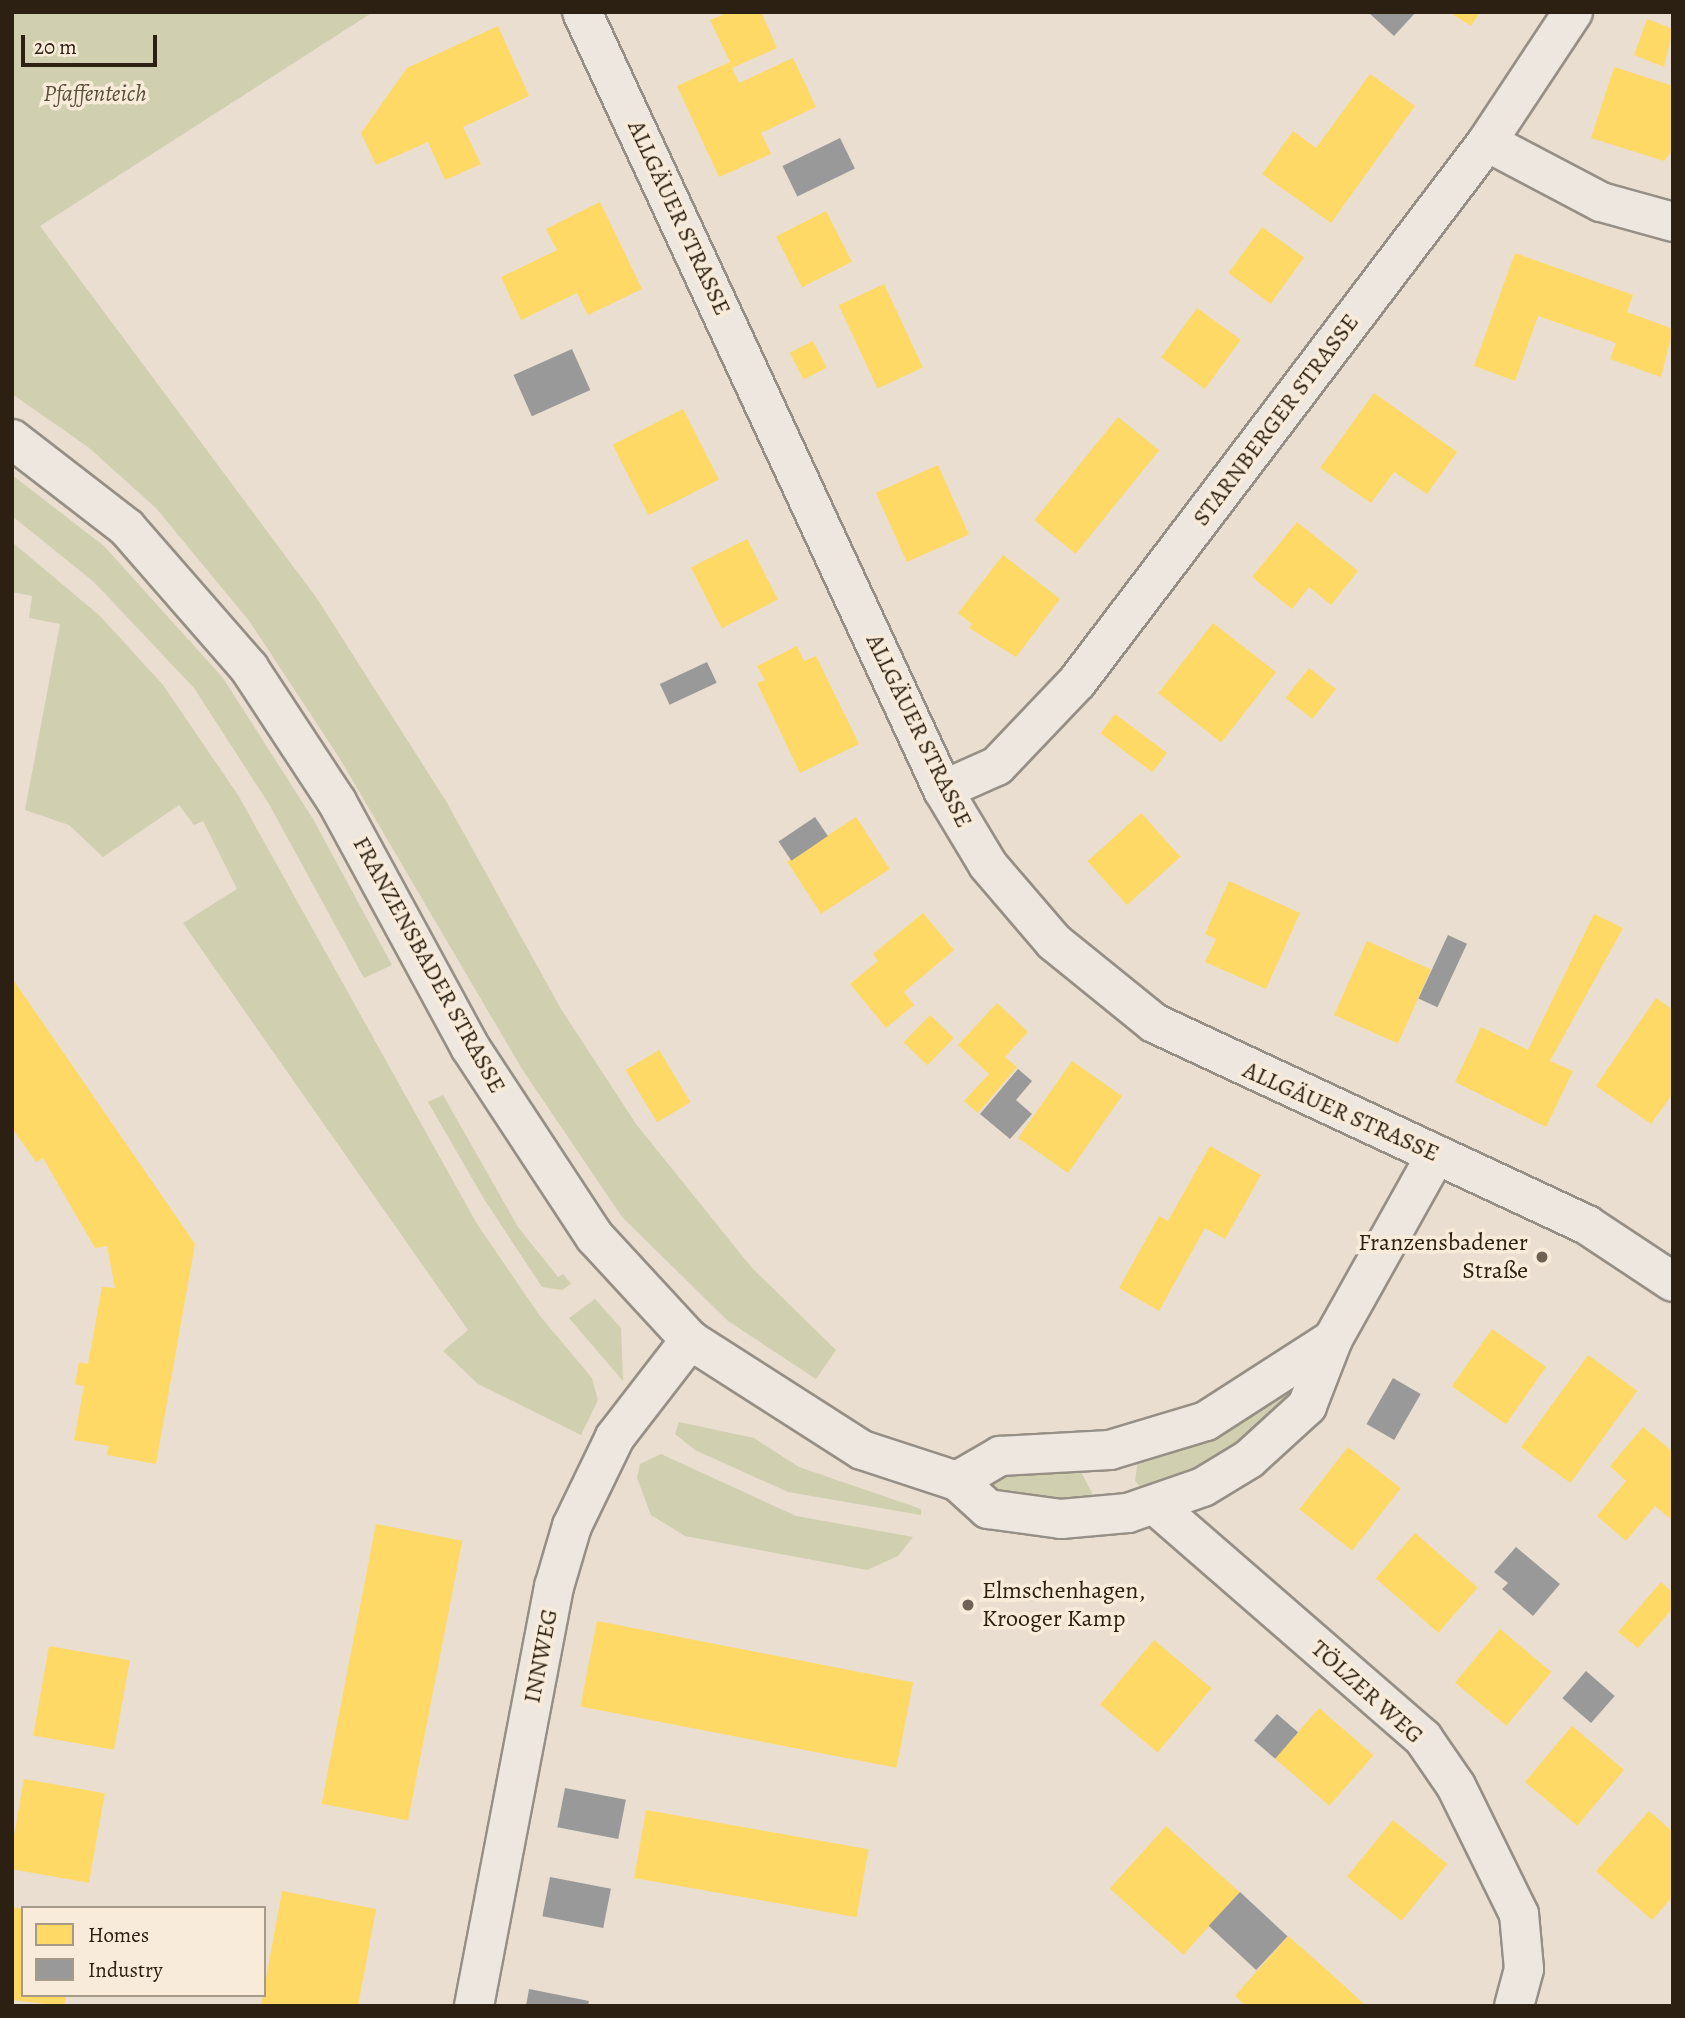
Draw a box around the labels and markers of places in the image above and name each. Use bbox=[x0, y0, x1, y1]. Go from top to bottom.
place label: Franzensbadener Straße bbox=[1358, 1229, 1528, 1285]
marker: Franzensbadener Straße bbox=[1534, 1249, 1550, 1265]
place label: Elmschenhagen, Krooger Kamp bbox=[982, 1577, 1146, 1633]
marker: Elmschenhagen, Krooger Kamp bbox=[960, 1597, 976, 1613]

